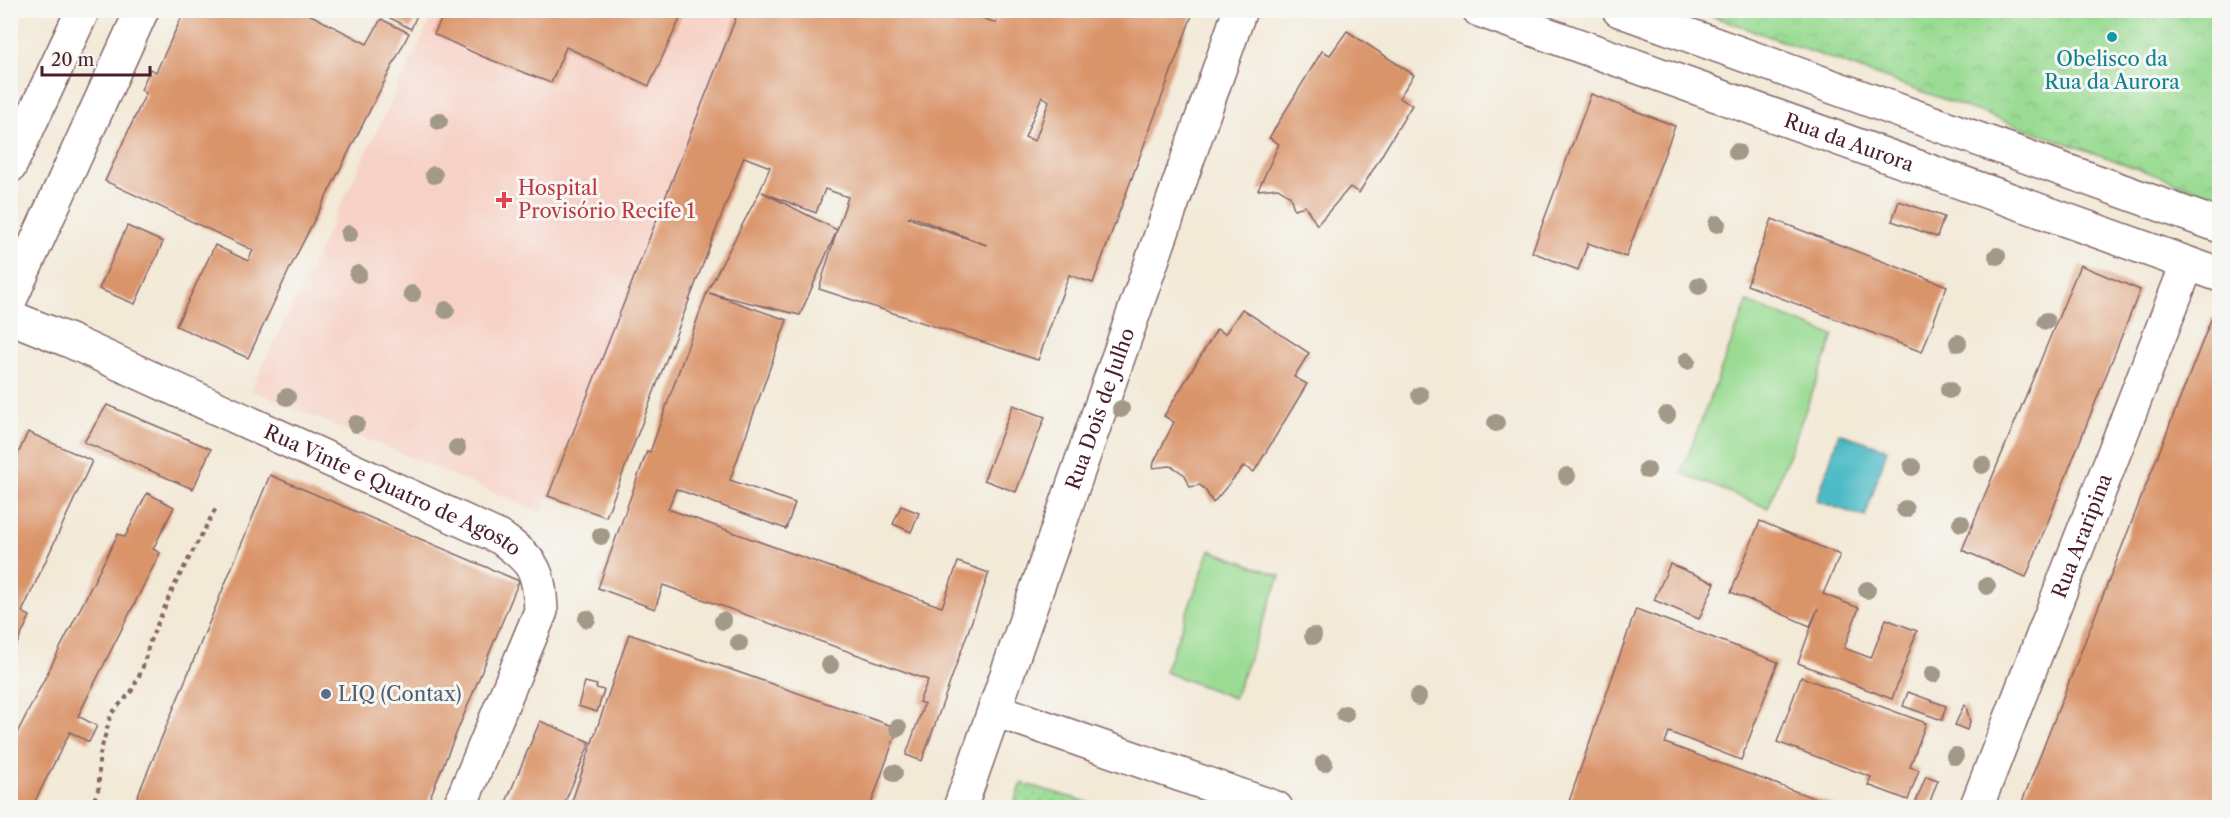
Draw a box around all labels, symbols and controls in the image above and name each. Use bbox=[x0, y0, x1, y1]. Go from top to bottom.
marker: Obelisco da Rua da Aurora bbox=[2105, 30, 2119, 44]
scale bar bbox=[42, 39, 150, 77]
place label: Obelisco da Rua da Aurora bbox=[2044, 47, 2180, 94]
text: 20 m bbox=[51, 49, 95, 71]
street label: Rua da Aurora bbox=[1781, 108, 1917, 177]
place label: Hospital Provisório Recife 1 bbox=[518, 176, 696, 223]
marker: Hospital Provisório Recife 1 bbox=[495, 191, 513, 209]
street label: Rua Dois de Julho bbox=[1061, 325, 1140, 493]
street label: Rua Vinte e Quatro de Agosto bbox=[261, 419, 526, 561]
street label: Rua Araripina bbox=[2047, 470, 2117, 601]
place label: LIQ (Contax) bbox=[338, 682, 462, 706]
marker: LIQ (Contax) bbox=[319, 687, 333, 701]

